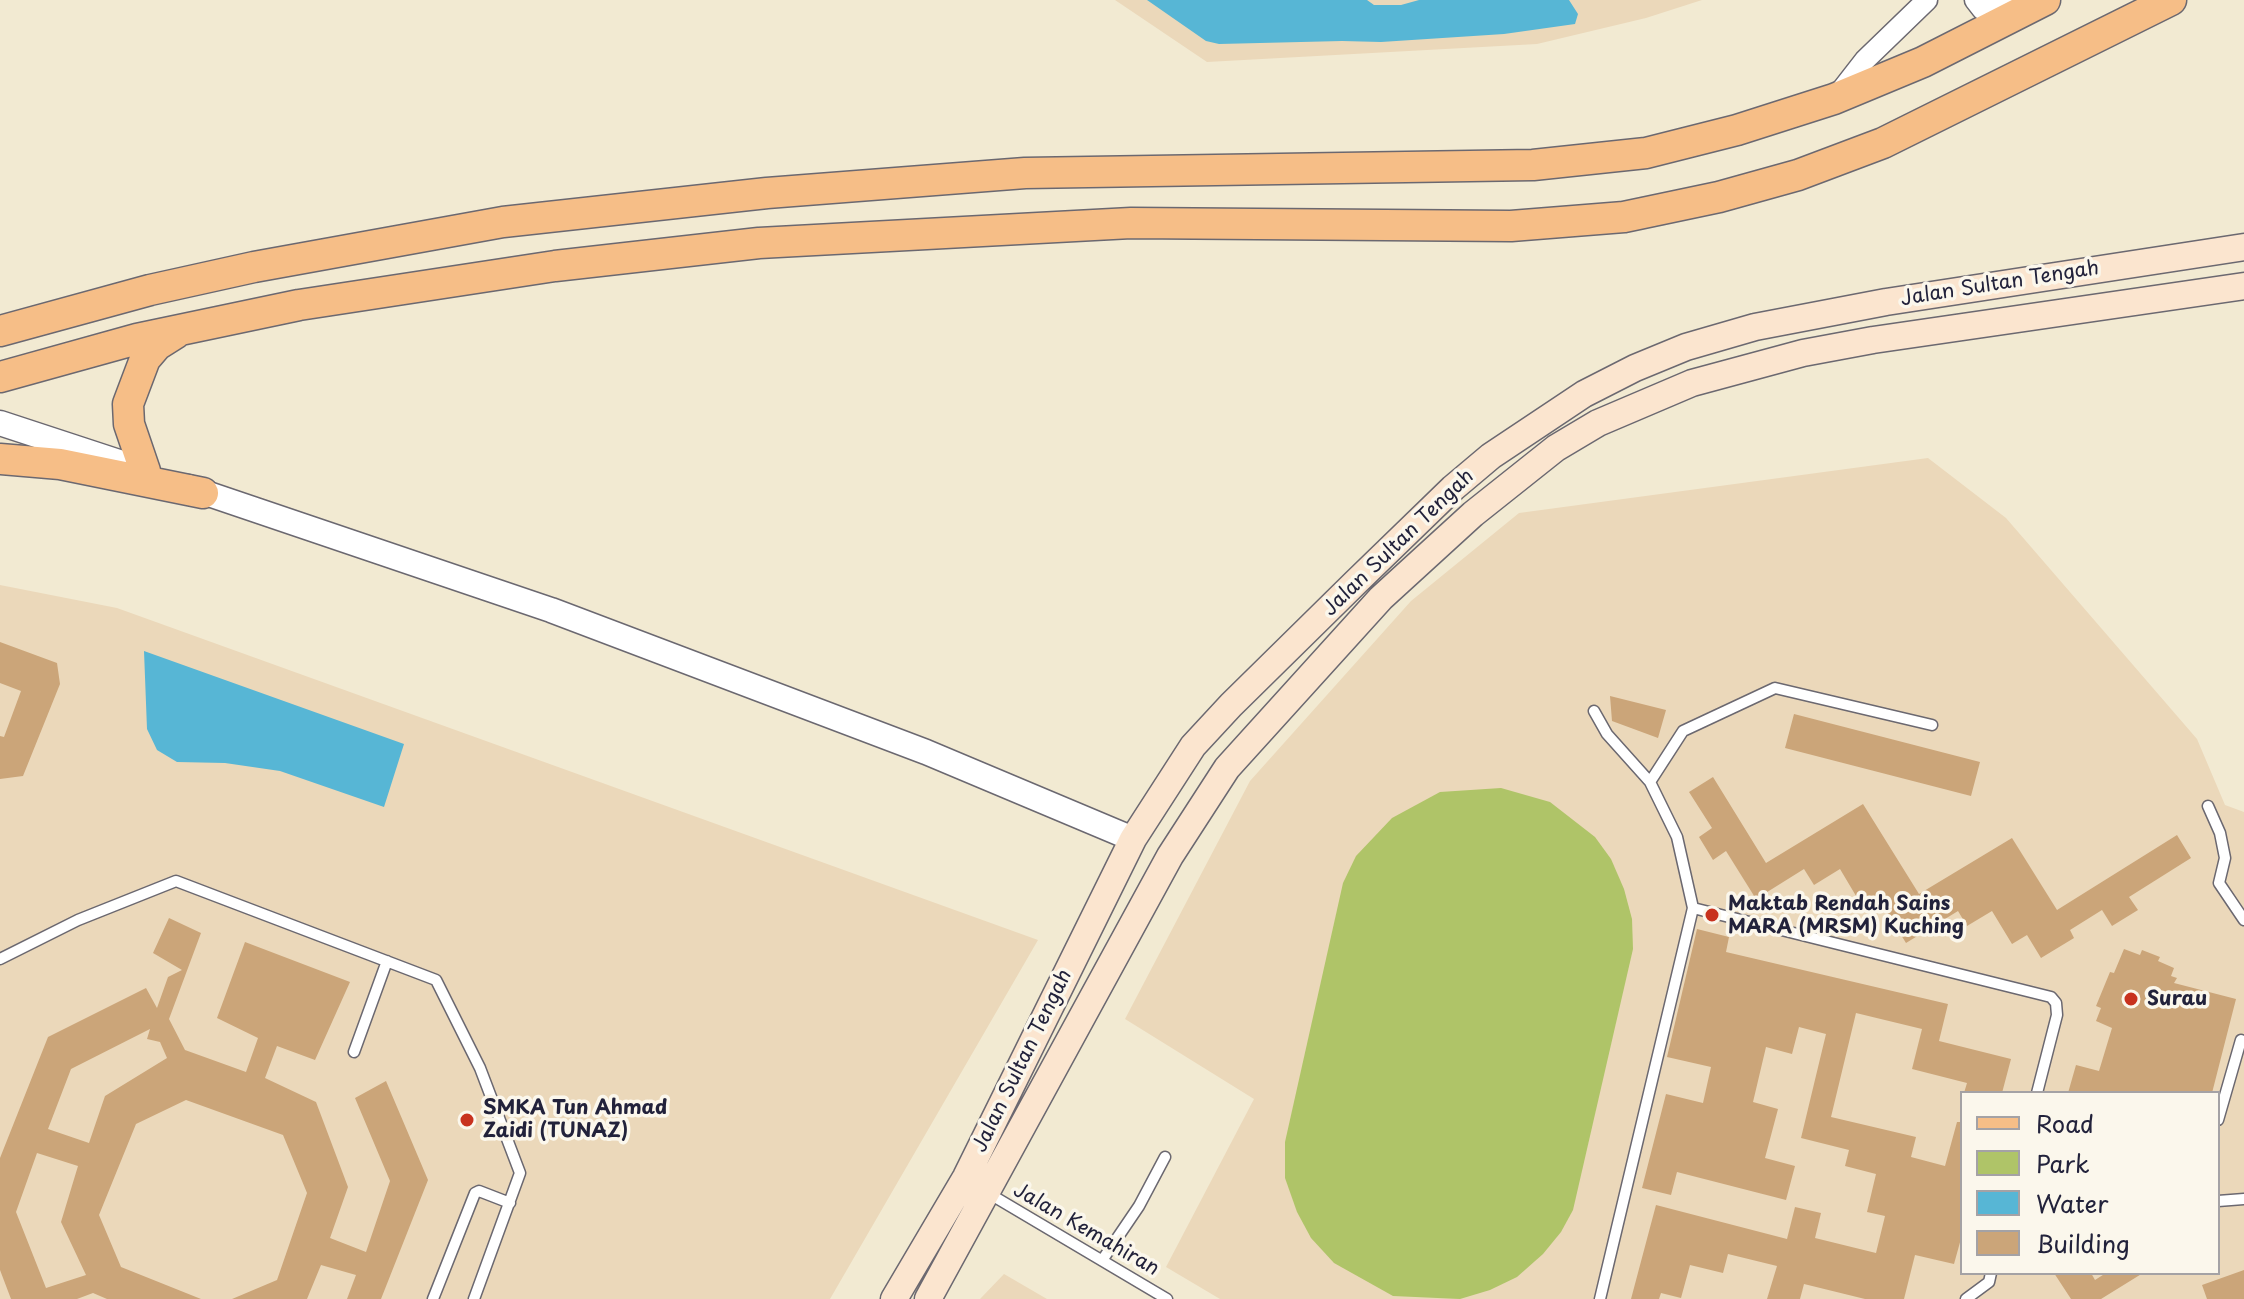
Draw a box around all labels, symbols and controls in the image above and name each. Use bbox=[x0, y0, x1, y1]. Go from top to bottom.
street label: Jalan Sultan Tengah bbox=[1899, 256, 2101, 312]
street label: Jalan Sultan Tengah bbox=[1318, 465, 1480, 621]
place label: Maktab Rendah Sains MARA (MRSM) Kuching bbox=[1728, 892, 1964, 939]
marker: Maktab Rendah Sains MARA (MRSM) Kuching bbox=[1703, 906, 1721, 924]
street label: Jalan Sultan Tengah bbox=[968, 966, 1078, 1156]
place label: Surau bbox=[2147, 987, 2207, 1011]
marker: Surau bbox=[2122, 990, 2140, 1008]
legend bbox=[1960, 1091, 2220, 1275]
place label: SMKA Tun Ahmad Zaidi (TUNAZ) bbox=[483, 1096, 667, 1143]
text: Road bbox=[2036, 1105, 2094, 1141]
marker: SMKA Tun Ahmad Zaidi (TUNAZ) bbox=[458, 1111, 476, 1129]
text: Park bbox=[2036, 1145, 2090, 1181]
street label: Jalan Kemahiran bbox=[1009, 1179, 1163, 1281]
text: Water bbox=[2036, 1185, 2108, 1221]
text: Building bbox=[2036, 1225, 2130, 1261]

